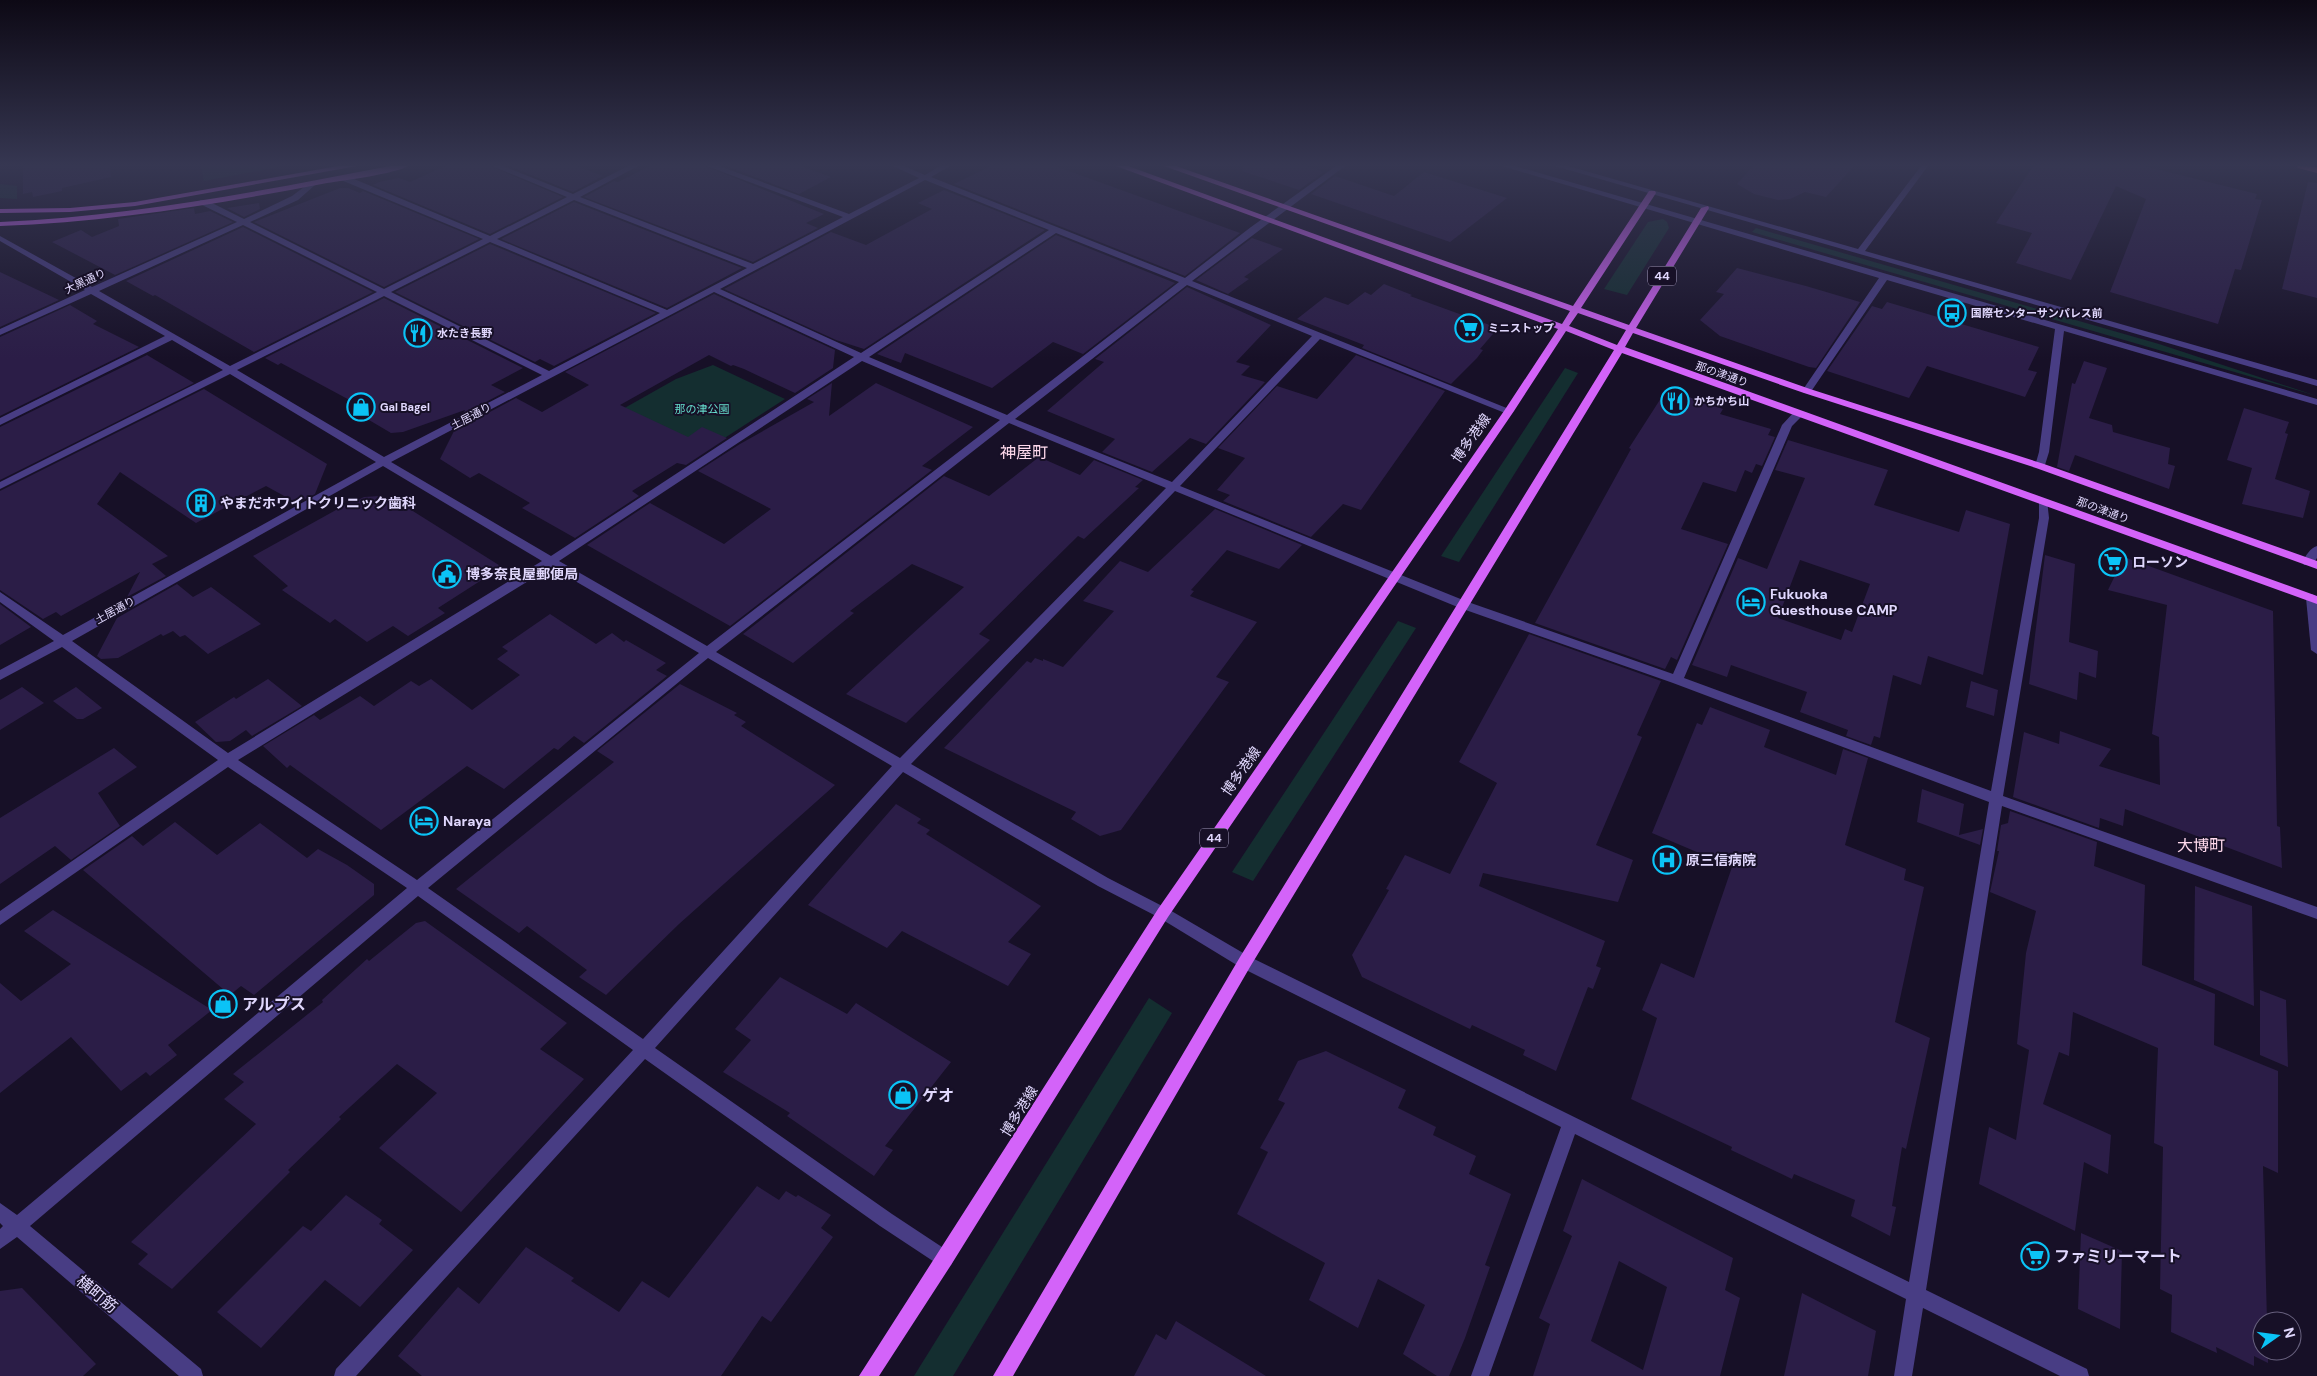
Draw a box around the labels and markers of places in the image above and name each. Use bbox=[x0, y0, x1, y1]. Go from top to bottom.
bus stop icon: 国際センターサンパレス前 bbox=[1937, 298, 1967, 328]
place label: 国際センターサンパレス前 bbox=[1971, 306, 2103, 320]
supermarket icon: ミニストップ bbox=[1454, 313, 1484, 343]
restaurant icon: 水たき長野 bbox=[403, 318, 433, 348]
place label: ミニストップ bbox=[1488, 321, 1554, 335]
place label: 水たき長野 bbox=[437, 326, 493, 340]
restaurant icon: かちかち山 bbox=[1660, 386, 1690, 416]
shop icon: Gal Bagel bbox=[346, 392, 376, 422]
place label: かちかち山 bbox=[1694, 394, 1749, 408]
place label: Gal Bagel bbox=[380, 400, 430, 414]
building icon: やまだホワイトクリニック歯科 bbox=[186, 488, 216, 518]
place label: やまだホワイトクリニック歯科 bbox=[220, 494, 416, 512]
supermarket icon: ローソン bbox=[2098, 547, 2128, 577]
place label: ローソン bbox=[2132, 553, 2188, 571]
public building icon: 博多奈良屋郵便局 bbox=[432, 559, 462, 589]
place label: 博多奈良屋郵便局 bbox=[466, 565, 578, 583]
place label: Fukuoka Guesthouse CAMP bbox=[1770, 585, 1898, 619]
hotel icon: Fukuoka Guesthouse CAMP bbox=[1736, 587, 1766, 617]
hotel icon: Naraya bbox=[409, 806, 439, 836]
place label: Naraya bbox=[443, 812, 491, 830]
hospital icon: 原三信病院 bbox=[1652, 845, 1682, 875]
place label: 原三信病院 bbox=[1686, 851, 1756, 869]
shop icon: アルプス bbox=[208, 989, 238, 1019]
place label: アルプス bbox=[242, 994, 306, 1015]
shop icon: ゲオ bbox=[888, 1080, 918, 1110]
place label: ゲオ bbox=[922, 1085, 954, 1106]
supermarket icon: ファミリーマート bbox=[2020, 1241, 2050, 1271]
place label: ファミリーマート bbox=[2054, 1246, 2182, 1267]

